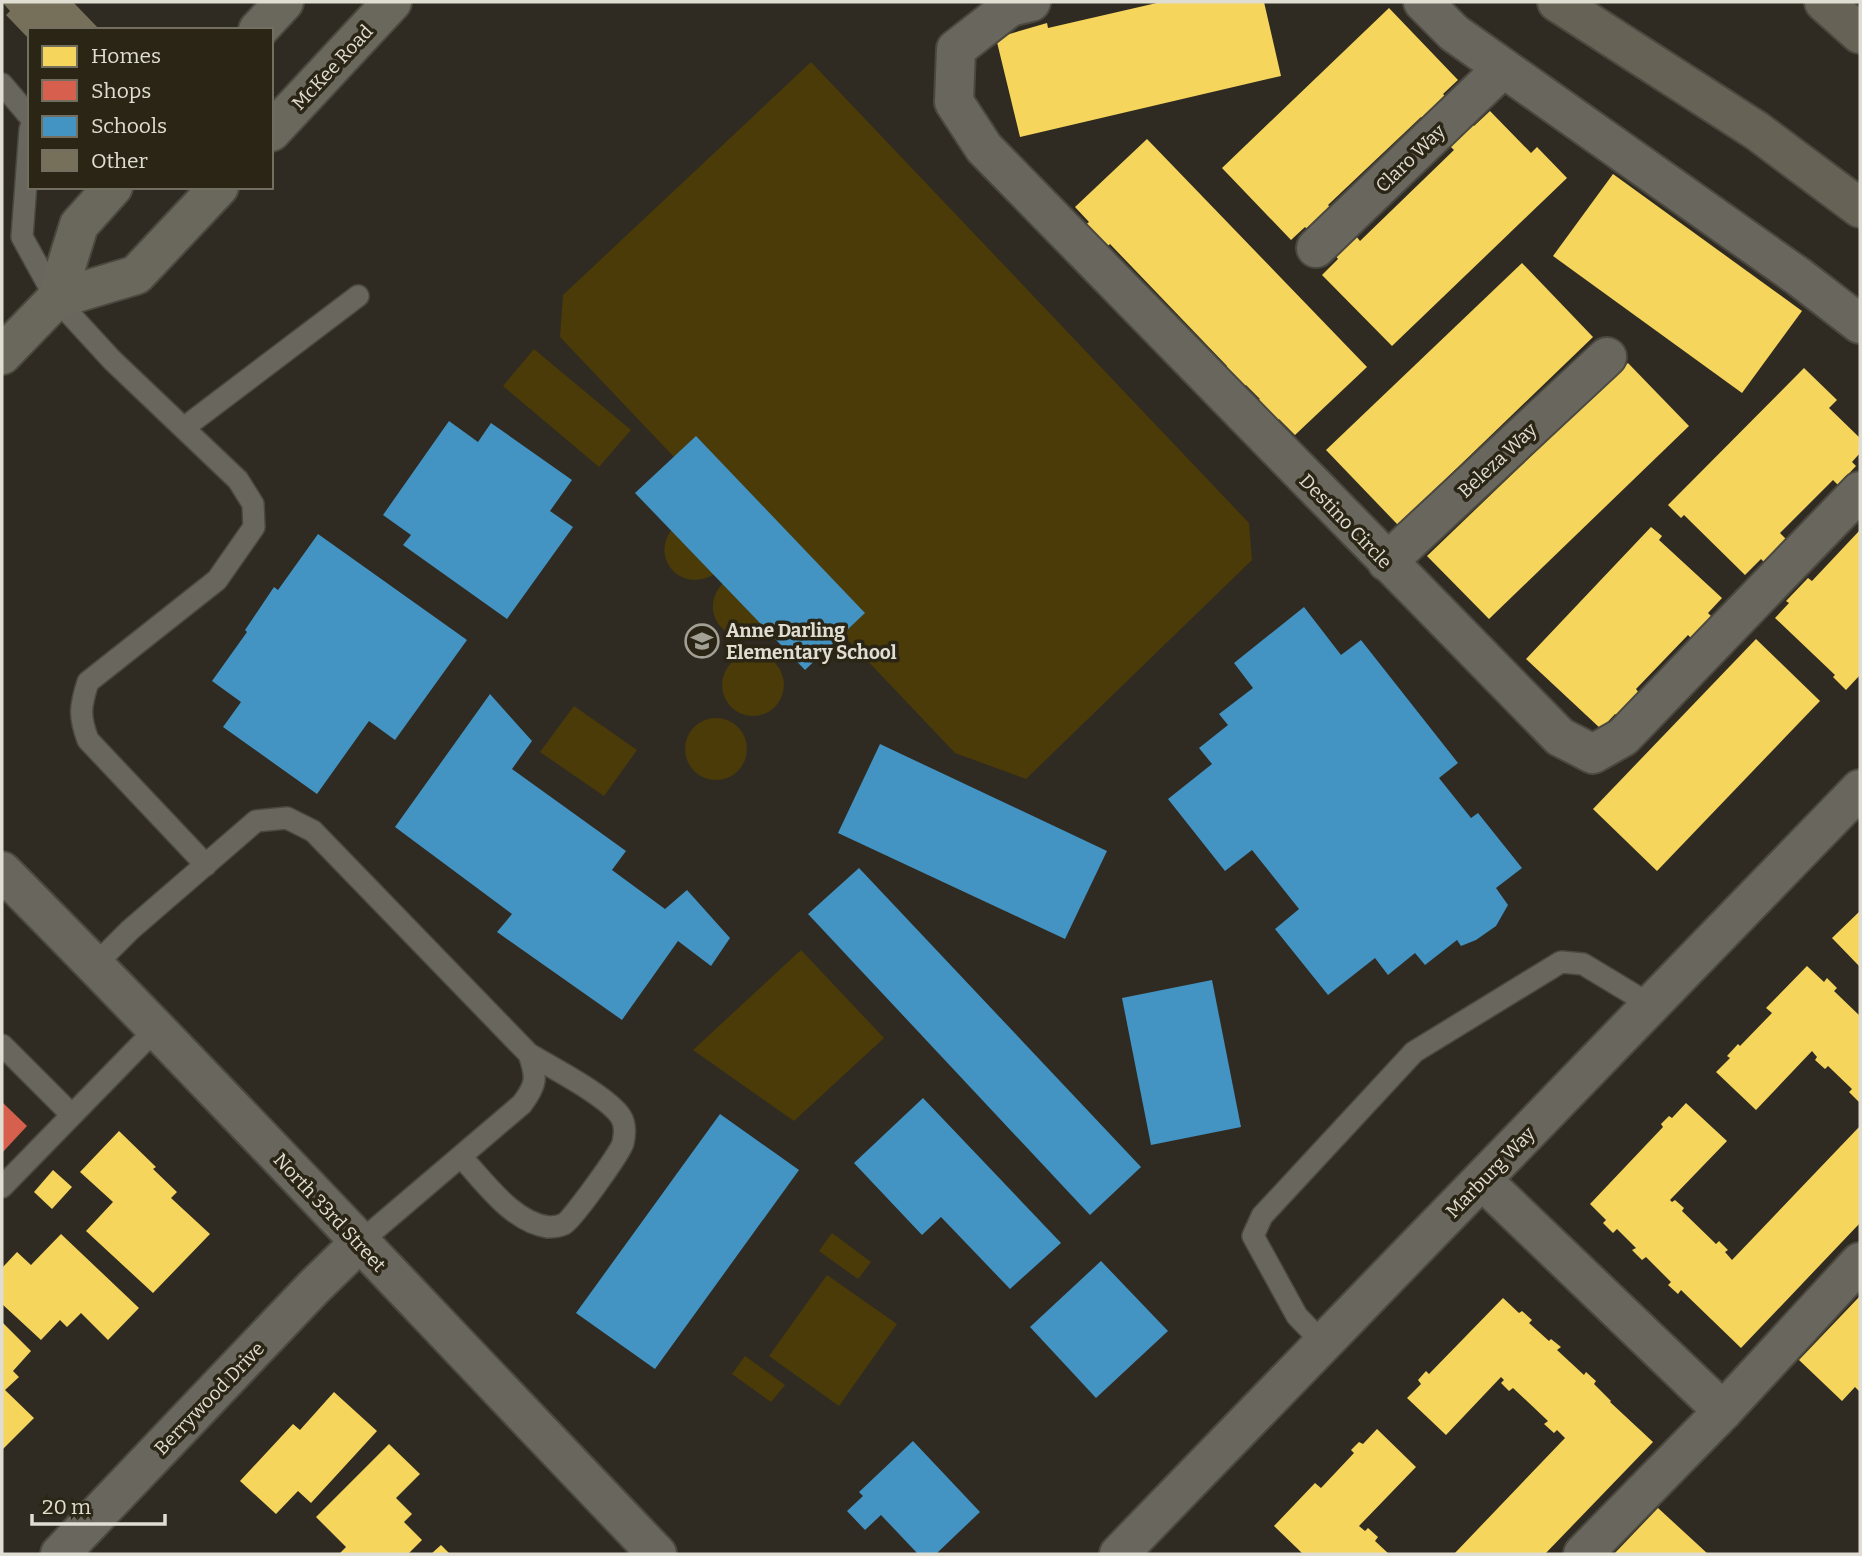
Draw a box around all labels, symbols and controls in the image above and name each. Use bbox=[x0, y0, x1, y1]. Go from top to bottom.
street label: McKee Road bbox=[287, 20, 378, 115]
legend bbox=[28, 28, 273, 189]
text: Homes bbox=[91, 43, 161, 69]
text: Shops bbox=[91, 78, 151, 104]
text: Schools bbox=[91, 113, 167, 139]
street label: Claro Way bbox=[1371, 119, 1451, 197]
text: Other bbox=[91, 148, 148, 174]
street label: Beleza Way bbox=[1453, 417, 1542, 503]
street label: Destino Circle bbox=[1295, 469, 1397, 574]
place label: Anne Darling Elementary School bbox=[726, 619, 897, 664]
school or university icon: Anne Darling Elementary School bbox=[683, 622, 721, 660]
street label: Marburg Way bbox=[1441, 1121, 1540, 1223]
street label: North 33rd Street bbox=[269, 1148, 391, 1277]
street label: Berrywood Drive bbox=[150, 1337, 269, 1460]
scale bar bbox=[32, 1482, 164, 1526]
text: 20 m bbox=[42, 1494, 91, 1520]

